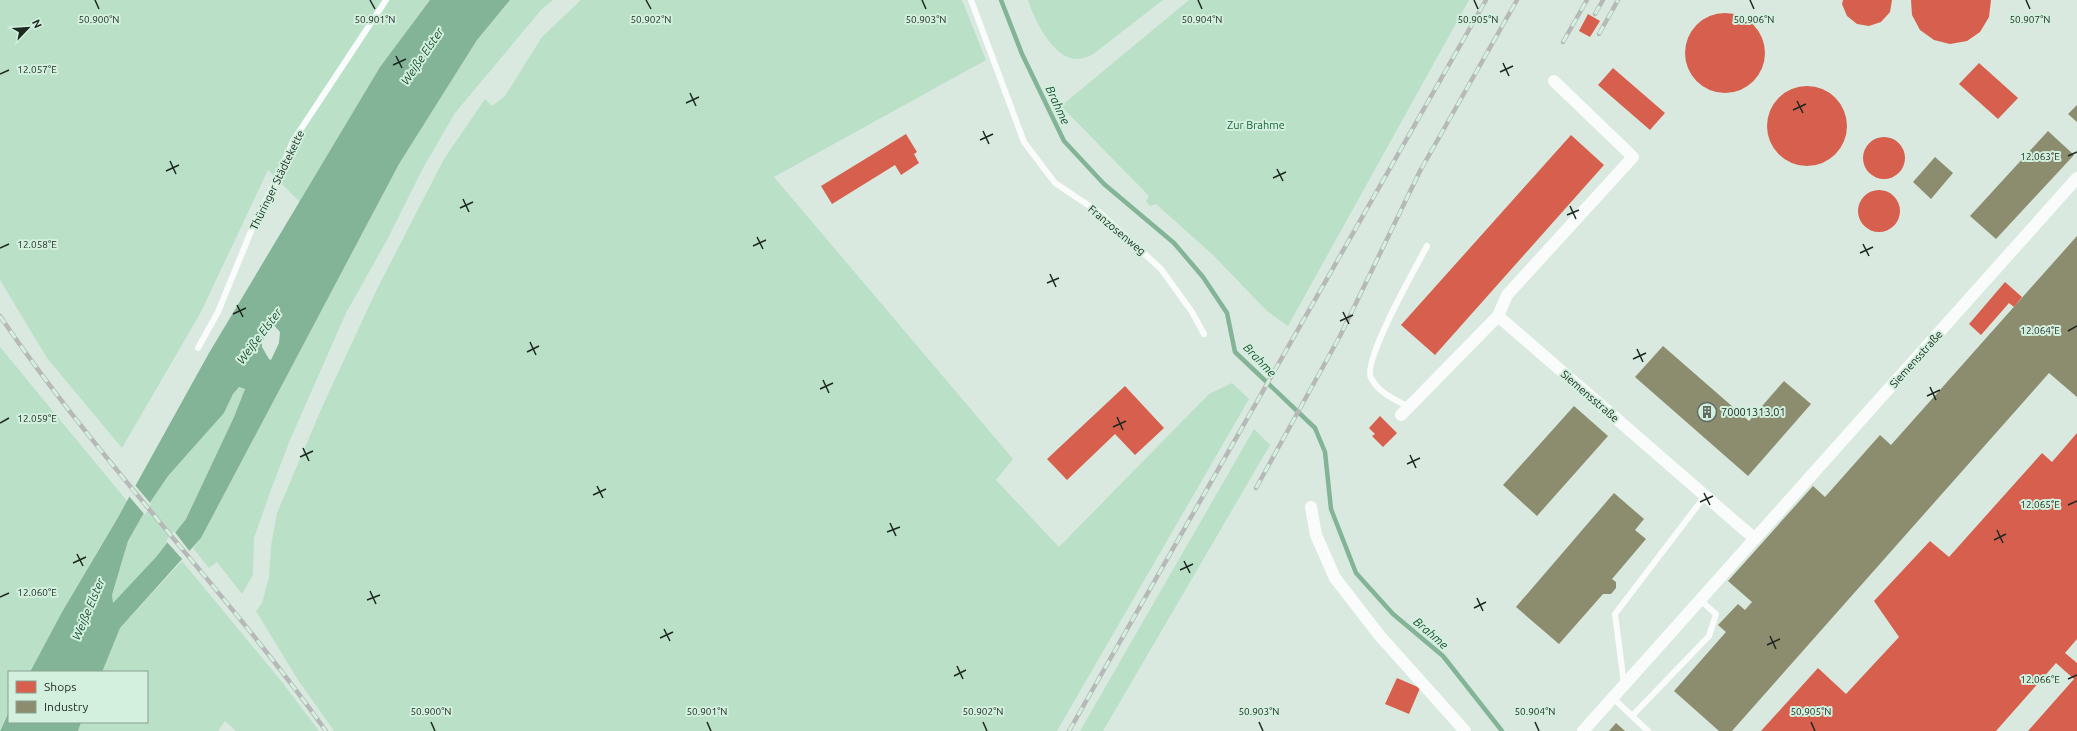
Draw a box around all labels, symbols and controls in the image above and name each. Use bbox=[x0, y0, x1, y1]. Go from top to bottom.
north arrow bbox=[8, 8, 48, 48]
text: 50.900°N bbox=[78, 14, 120, 25]
text: 50.901°N bbox=[354, 14, 396, 25]
text: 50.902°N bbox=[630, 14, 672, 25]
text: 50.903°N bbox=[905, 14, 947, 25]
text: 50.904°N bbox=[1181, 14, 1223, 25]
text: 50.905°N bbox=[1457, 14, 1499, 25]
text: 50.906°N bbox=[1733, 14, 1775, 25]
text: 50.907°N bbox=[2009, 14, 2051, 25]
text: N bbox=[30, 18, 44, 30]
water label: Weiße Elster bbox=[398, 25, 446, 87]
text: 12.057°E bbox=[17, 64, 57, 75]
water label: Brahme bbox=[1043, 84, 1073, 126]
park label: Zur Brahme bbox=[1227, 119, 1285, 131]
street label: Thüringer Städtekette bbox=[248, 128, 306, 232]
text: 12.063°E bbox=[2020, 151, 2060, 162]
street label: Franzosenweg bbox=[1086, 203, 1148, 257]
text: 12.058°E bbox=[17, 239, 57, 250]
water label: Weiße Elster bbox=[234, 305, 284, 366]
text: 12.064°E bbox=[2020, 325, 2060, 336]
street label: Siemensstraße bbox=[1887, 328, 1945, 390]
water label: Brahme bbox=[1241, 341, 1279, 379]
street label: Siemensstraße bbox=[1559, 368, 1621, 424]
building icon: 70001313.01 bbox=[1696, 401, 1718, 423]
place label: 70001313.01 bbox=[1721, 406, 1786, 418]
text: 12.059°E bbox=[17, 413, 57, 424]
text: 12.065°E bbox=[2020, 499, 2060, 510]
water label: Weiße Elster bbox=[69, 576, 107, 642]
text: 12.060°E bbox=[17, 587, 57, 598]
water label: Brahme bbox=[1411, 615, 1451, 651]
legend bbox=[8, 671, 148, 723]
text: 12.066°E bbox=[2020, 674, 2060, 685]
text: Shops bbox=[44, 680, 76, 693]
text: Industry bbox=[44, 700, 89, 713]
text: 50.900°N bbox=[410, 706, 452, 717]
text: 50.901°N bbox=[686, 706, 728, 717]
text: 50.902°N bbox=[962, 706, 1004, 717]
text: 50.903°N bbox=[1238, 706, 1280, 717]
text: 50.904°N bbox=[1514, 706, 1556, 717]
text: 50.905°N bbox=[1790, 706, 1832, 717]

